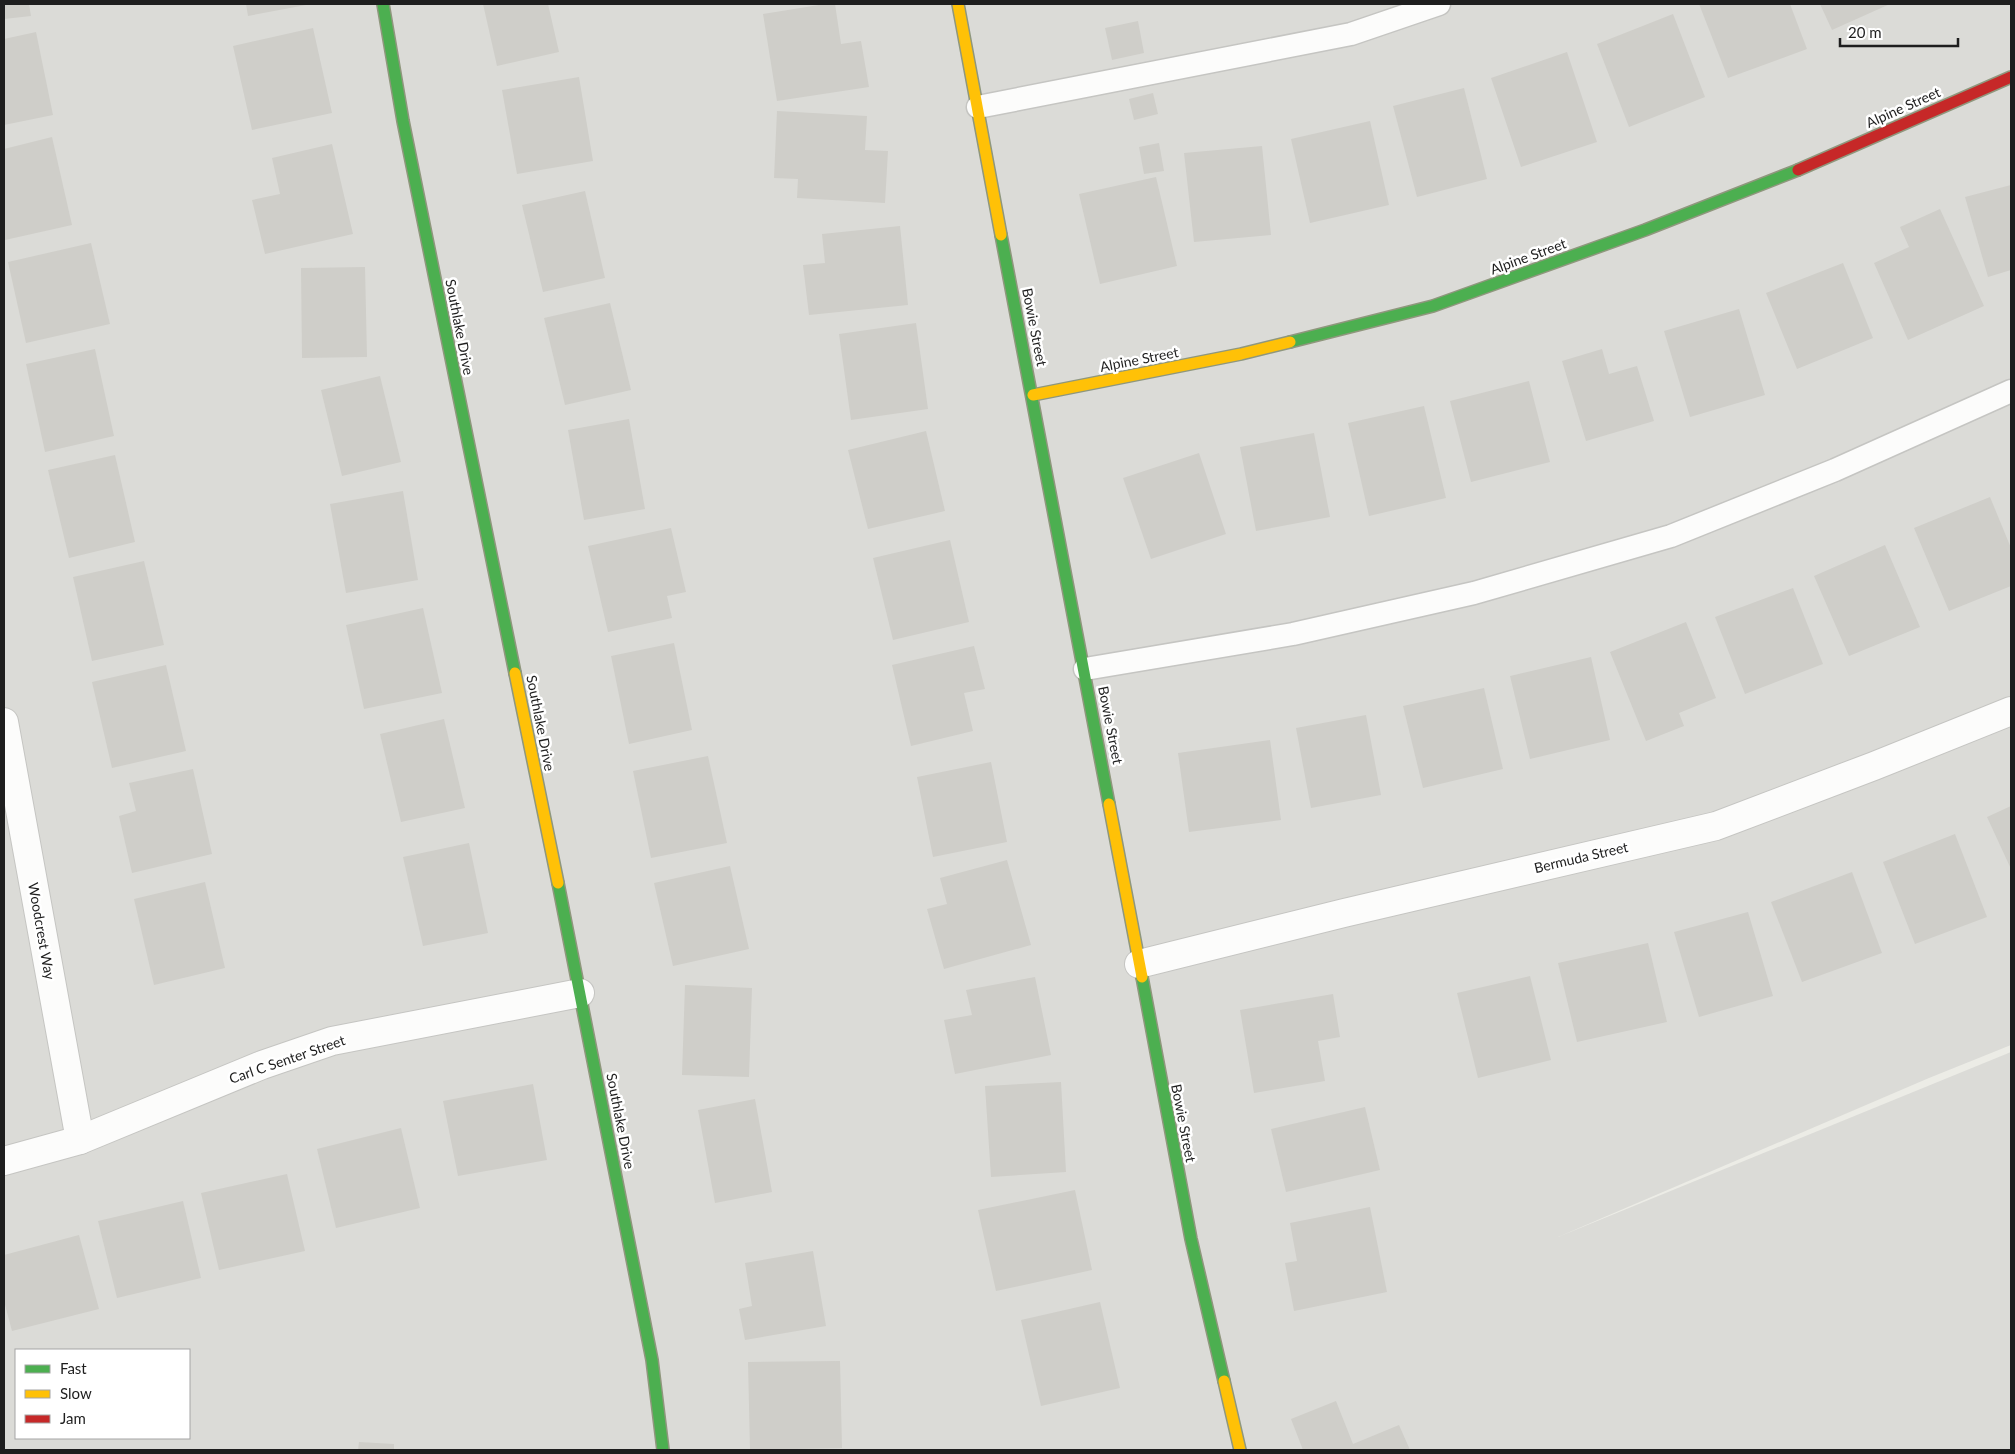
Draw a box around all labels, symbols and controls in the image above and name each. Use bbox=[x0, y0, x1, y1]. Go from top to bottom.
scale bar bbox=[1840, 15, 1958, 47]
text: 20 m bbox=[1848, 23, 1882, 41]
street label: Alpine Street bbox=[1863, 83, 1943, 131]
street label: Alpine Street bbox=[1488, 234, 1568, 278]
street label: Southlake Drive bbox=[442, 278, 478, 376]
street label: Bowie Street bbox=[1019, 287, 1051, 367]
street label: Alpine Street bbox=[1098, 343, 1180, 375]
street label: Southlake Drive bbox=[523, 674, 559, 772]
street label: Bowie Street bbox=[1095, 685, 1127, 765]
street label: Bermuda Street bbox=[1532, 838, 1630, 876]
street label: Woodcrest Way bbox=[25, 881, 59, 982]
street label: Carl C Senter Street bbox=[227, 1031, 347, 1087]
street label: Southlake Drive bbox=[603, 1072, 639, 1170]
street label: Bowie Street bbox=[1168, 1083, 1200, 1163]
legend bbox=[15, 1349, 190, 1439]
text: Fast bbox=[60, 1359, 87, 1377]
text: Slow bbox=[60, 1384, 92, 1402]
text: Jam bbox=[60, 1409, 86, 1427]

